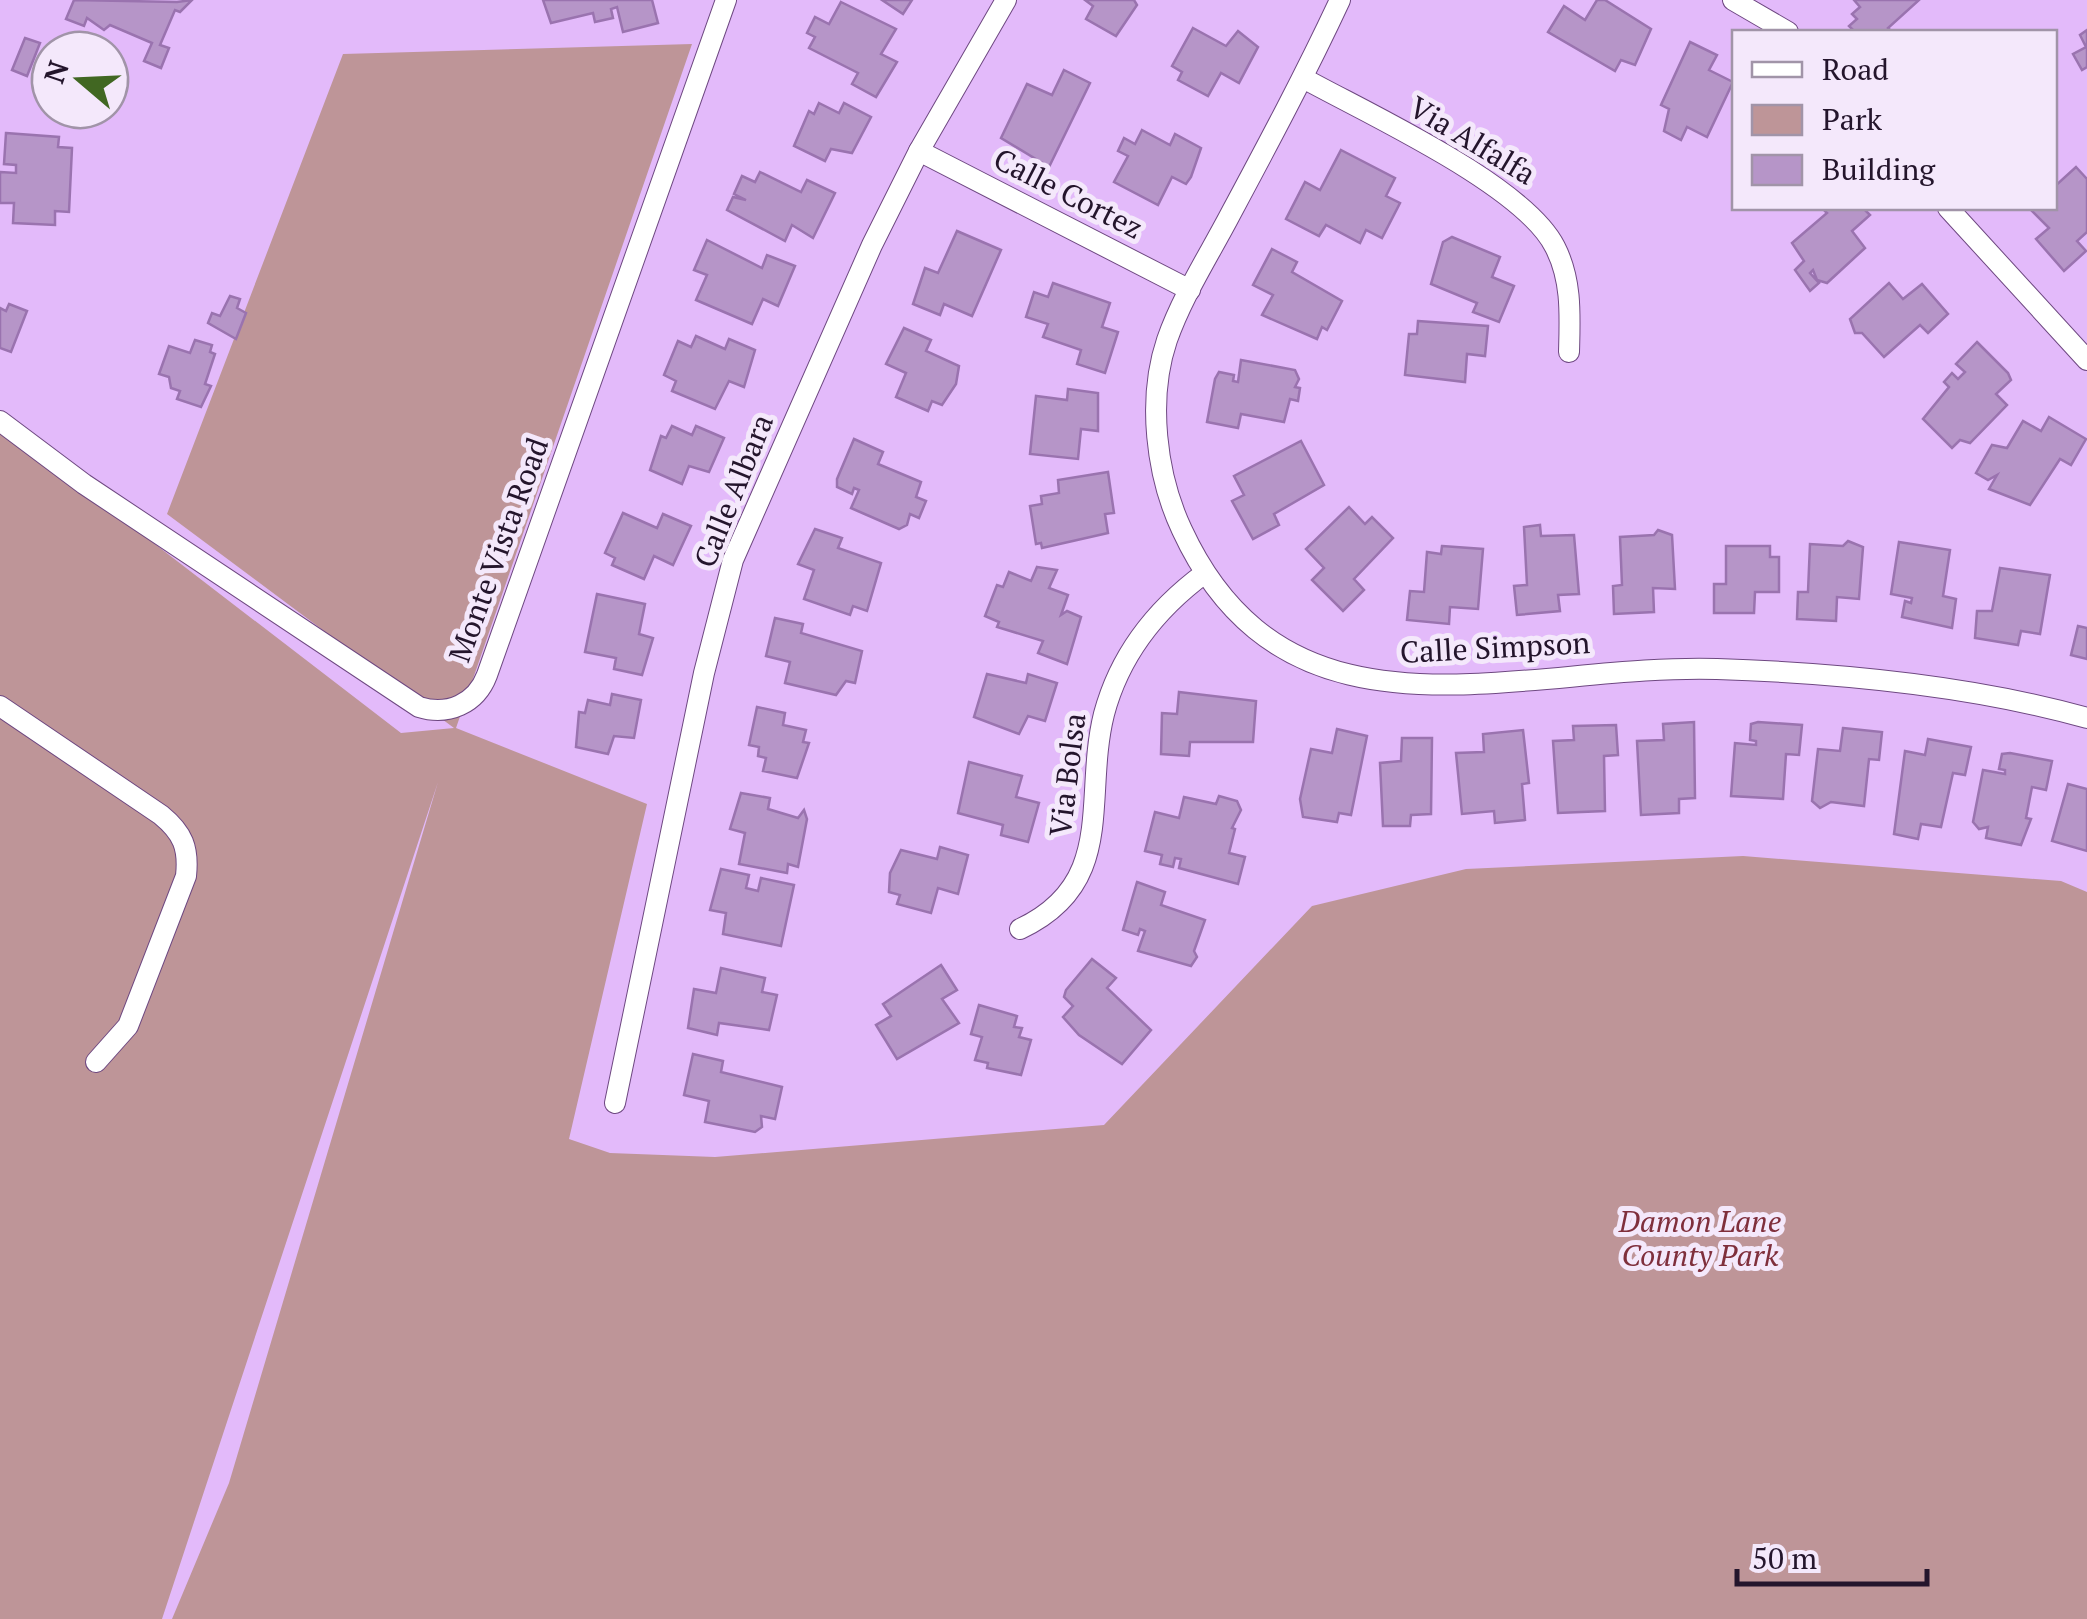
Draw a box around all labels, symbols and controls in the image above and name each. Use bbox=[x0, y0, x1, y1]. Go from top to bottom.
north arrow bbox=[30, 30, 130, 130]
legend bbox=[1732, 30, 2057, 210]
text: Road bbox=[1822, 49, 1889, 89]
text: N bbox=[35, 56, 77, 88]
street label: Via Alfalfa bbox=[1402, 87, 1543, 194]
text: Park bbox=[1822, 99, 1883, 139]
street label: Calle Cortez bbox=[987, 138, 1150, 248]
text: Building bbox=[1822, 149, 1936, 189]
street label: Calle Albara bbox=[684, 408, 782, 573]
street label: Monte Vista Road bbox=[439, 432, 557, 667]
street label: Calle Simpson bbox=[1399, 622, 1591, 672]
street label: Via Bolsa bbox=[1040, 711, 1094, 839]
park label: Damon Lane County Park bbox=[1618, 1201, 1782, 1275]
scale bar bbox=[1737, 1524, 1927, 1586]
text: 50 m bbox=[1752, 1538, 1817, 1578]

